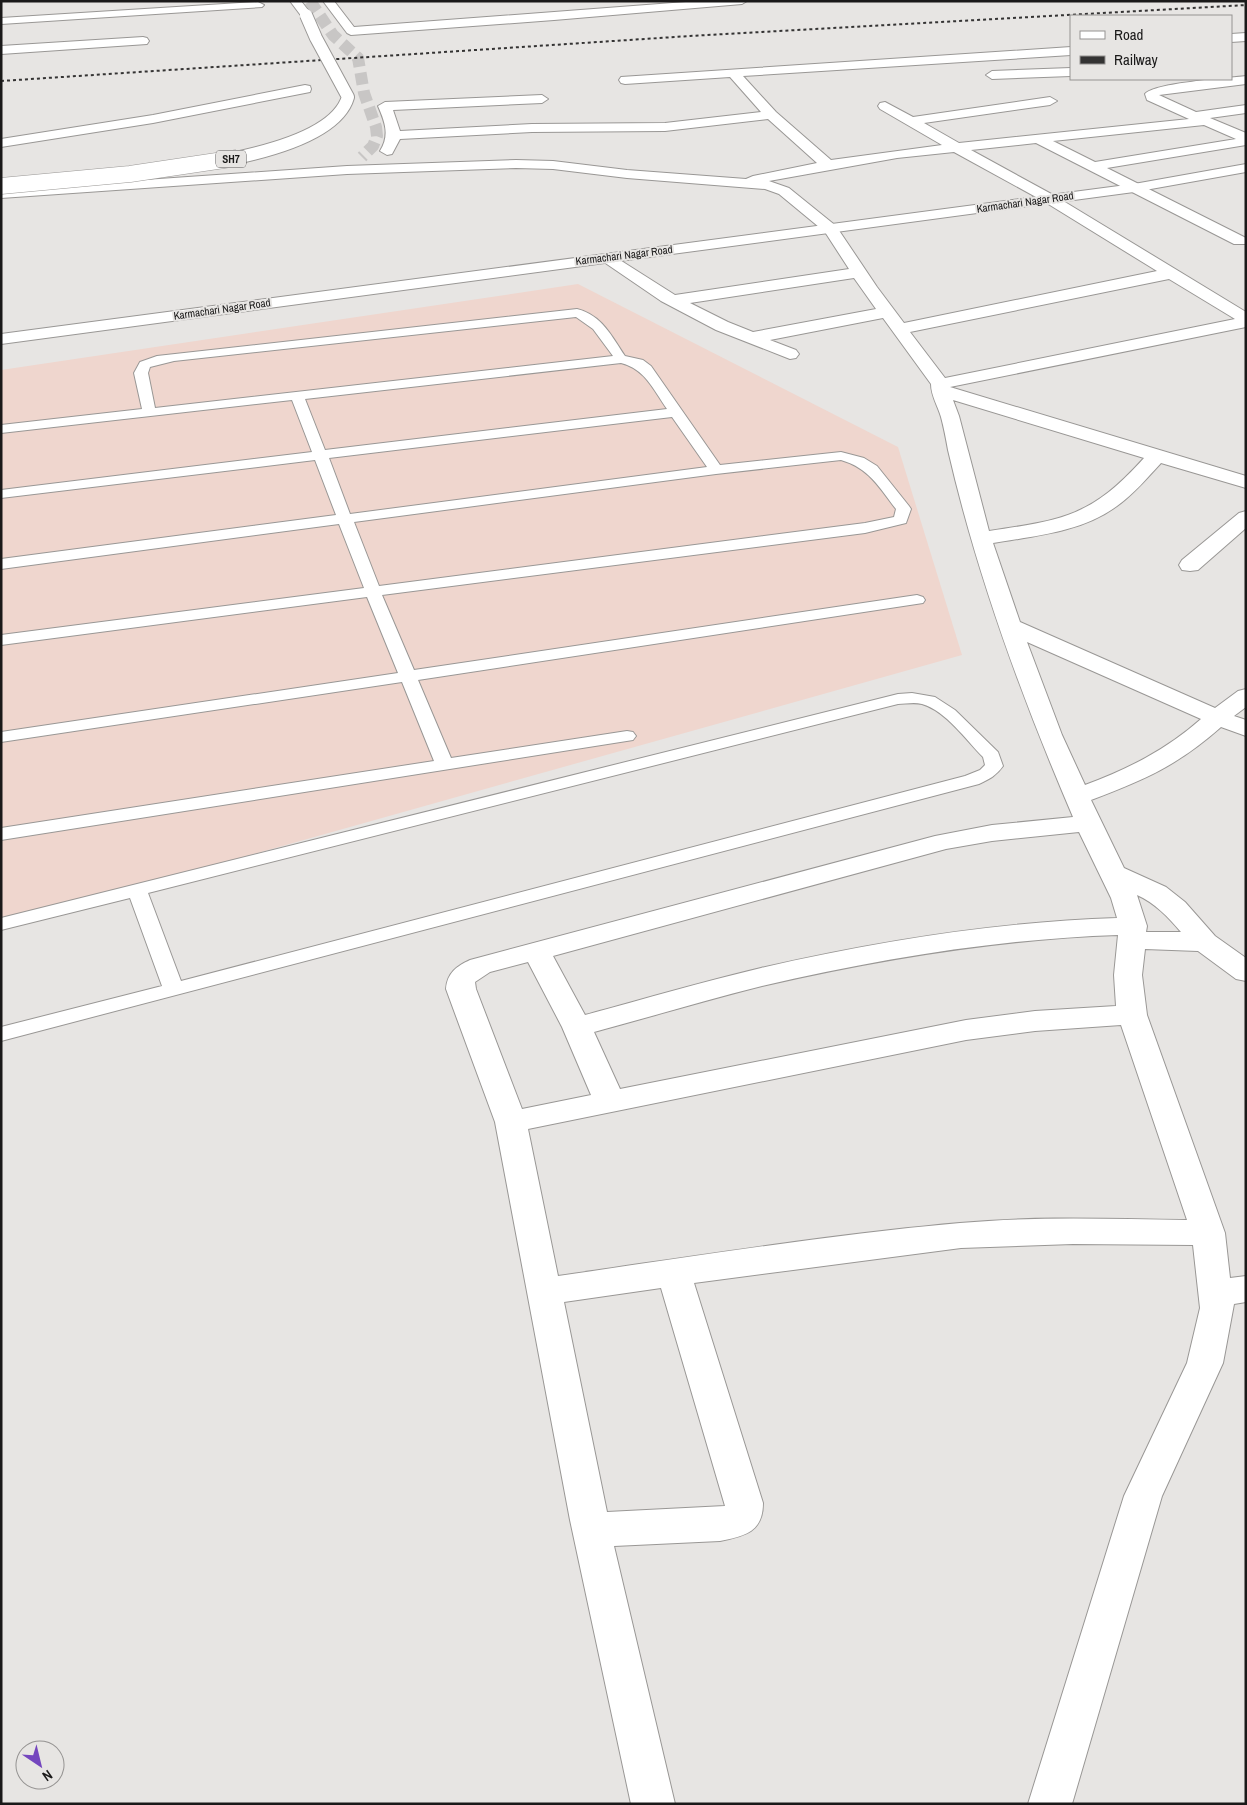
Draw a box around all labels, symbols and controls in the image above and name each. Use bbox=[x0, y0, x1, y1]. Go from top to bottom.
legend bbox=[1070, 15, 1232, 80]
text: Road bbox=[1114, 24, 1143, 45]
text: Railway bbox=[1114, 49, 1159, 70]
road number: SH7 bbox=[216, 150, 246, 168]
street label: Karmachari Nagar Road bbox=[976, 188, 1074, 216]
street label: Karmachari Nagar Road bbox=[575, 242, 673, 268]
street label: Karmachari Nagar Road bbox=[173, 295, 271, 323]
north arrow bbox=[15, 1740, 65, 1790]
text: N bbox=[39, 1766, 56, 1785]

